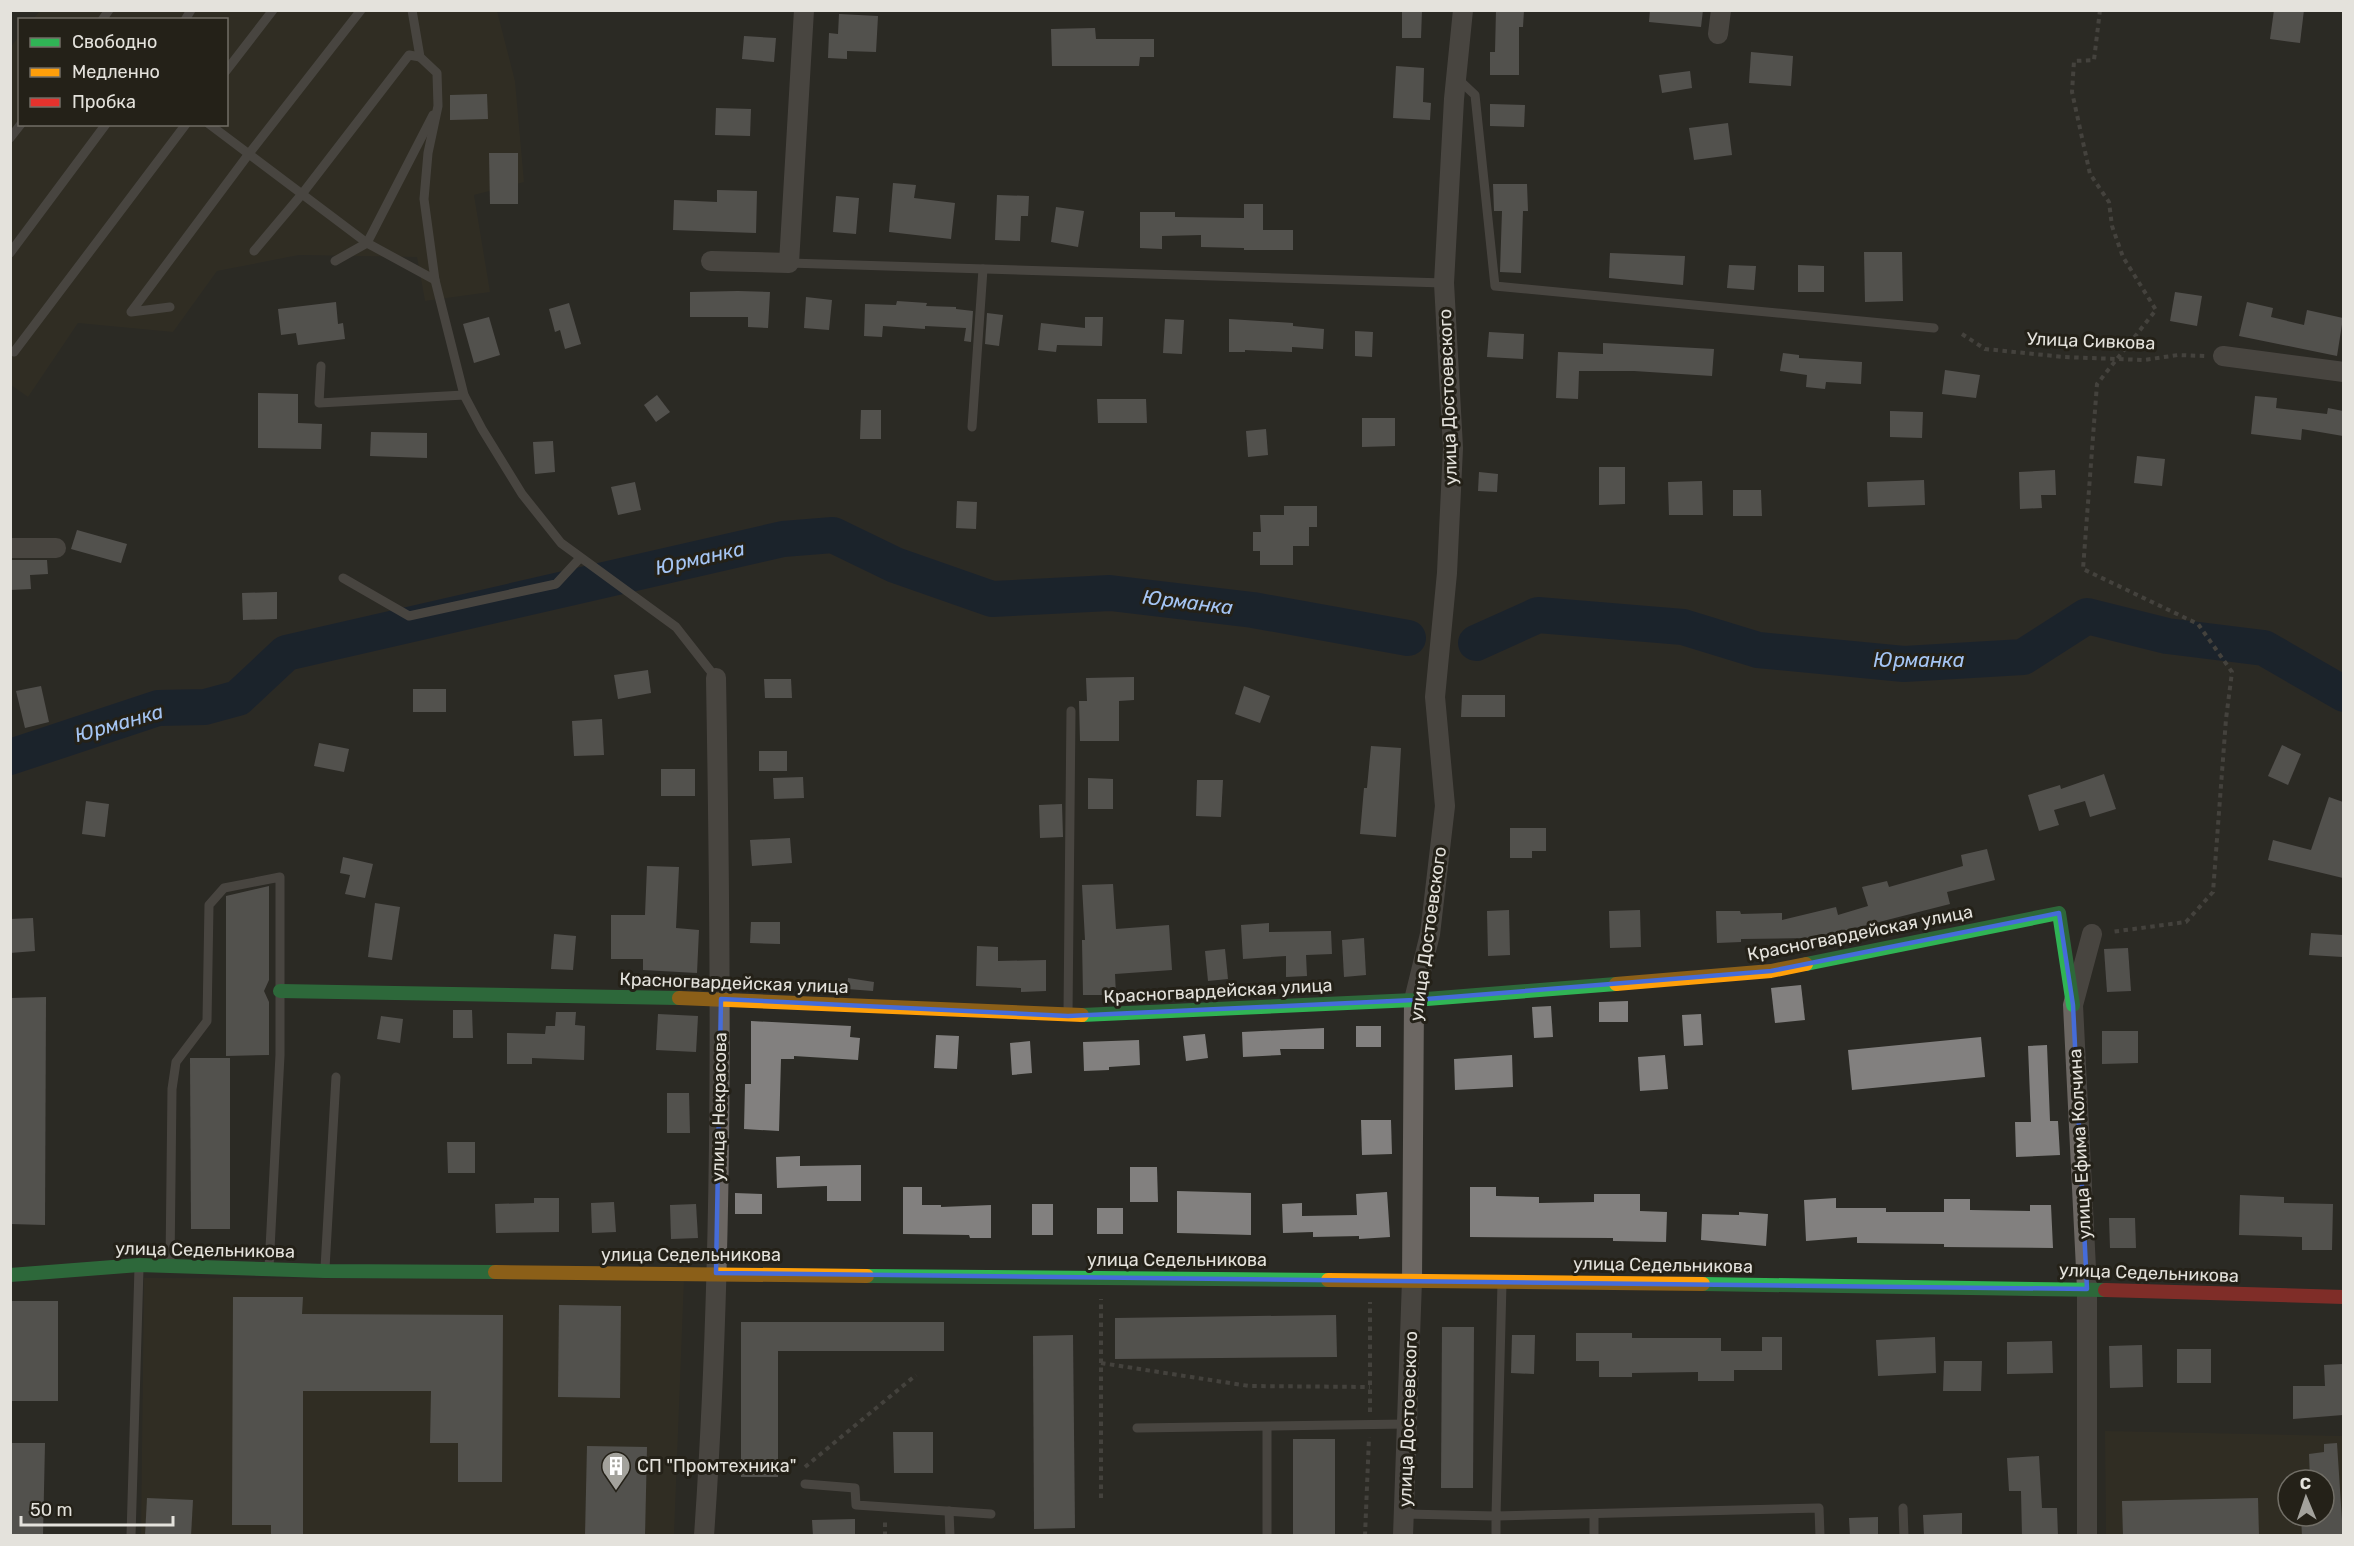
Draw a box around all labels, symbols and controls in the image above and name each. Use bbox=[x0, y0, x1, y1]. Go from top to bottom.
legend bbox=[18, 18, 228, 126]
text: Свободно bbox=[72, 31, 157, 53]
text: Медленно bbox=[72, 61, 160, 83]
text: Пробка bbox=[72, 91, 136, 113]
street label: улица Достоевского bbox=[1434, 309, 1462, 485]
street label: Улица Сивкова bbox=[2026, 328, 2156, 354]
water label: Юрманка bbox=[653, 536, 747, 580]
water label: Юрманка bbox=[1141, 585, 1235, 619]
water label: Юрманка bbox=[1874, 648, 1965, 672]
water label: Юрманка bbox=[72, 699, 166, 747]
street label: улица Достоевского bbox=[1405, 845, 1451, 1023]
street label: Красногвардейская улица bbox=[1745, 900, 1975, 966]
street label: Красногвардейская улица bbox=[619, 968, 849, 998]
street label: Красногвардейская улица bbox=[1103, 974, 1333, 1008]
street label: улица Некрасова bbox=[707, 1032, 731, 1182]
street label: улица Ефима Колчина bbox=[2064, 1048, 2096, 1240]
street label: улица Седельникова bbox=[115, 1237, 295, 1263]
street label: улица Седельникова bbox=[601, 1244, 781, 1266]
street label: улица Седельникова bbox=[1087, 1249, 1267, 1271]
street label: улица Седельникова bbox=[1573, 1252, 1753, 1278]
street label: улица Седельникова bbox=[2059, 1259, 2239, 1287]
street label: улица Достоевского bbox=[1394, 1331, 1422, 1507]
building icon: СП "Промтехника" bbox=[600, 1450, 632, 1492]
place label: СП "Промтехника" bbox=[637, 1455, 796, 1477]
north arrow bbox=[2276, 1468, 2336, 1528]
text: С bbox=[2300, 1474, 2311, 1493]
scale bar bbox=[21, 1489, 172, 1527]
text: 50 m bbox=[30, 1499, 73, 1521]

